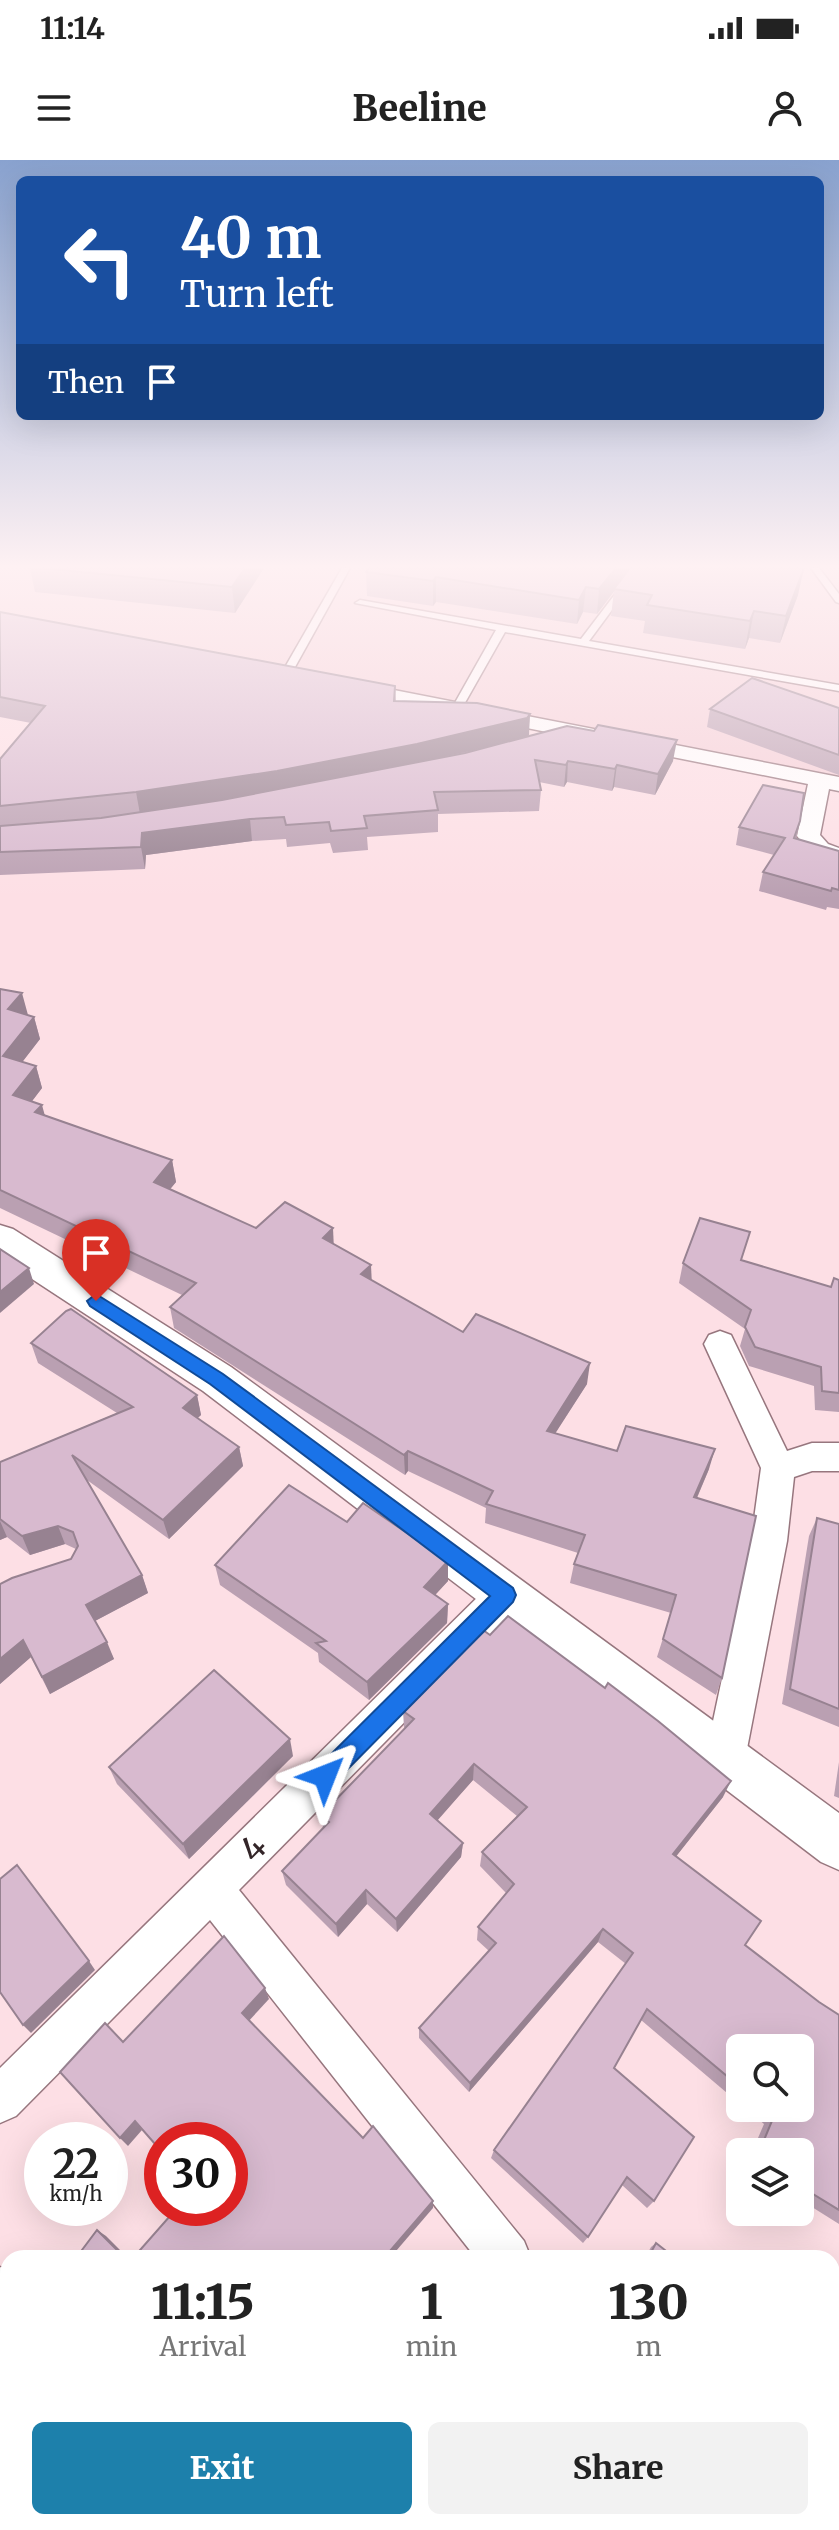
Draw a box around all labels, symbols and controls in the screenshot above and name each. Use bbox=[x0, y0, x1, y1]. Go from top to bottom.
text: 11:14 bbox=[40, 9, 105, 47]
icon: menu bbox=[32, 86, 76, 130]
text: Beeline bbox=[352, 86, 487, 131]
icon: person bbox=[763, 86, 807, 130]
text: 40 m bbox=[180, 203, 322, 273]
icon: left bbox=[48, 208, 152, 312]
text: Turn left bbox=[180, 272, 334, 317]
icon: arrive bbox=[140, 360, 184, 404]
text: Then bbox=[48, 363, 124, 401]
pin bbox=[62, 1219, 130, 1301]
icon: arrive bbox=[74, 1231, 118, 1275]
position arrow bbox=[283, 1734, 367, 1818]
street label: 4 bbox=[231, 1826, 275, 1870]
map controls bbox=[726, 2034, 814, 2226]
button: search bbox=[726, 2034, 814, 2122]
speed limit sign: 30 bbox=[144, 2122, 248, 2226]
button: layers bbox=[726, 2138, 814, 2226]
text: 22 bbox=[53, 2139, 99, 2189]
text: km/h bbox=[50, 2181, 102, 2206]
text: 11:15 bbox=[151, 2272, 255, 2332]
text: 1 bbox=[420, 2272, 443, 2332]
text: 130 bbox=[608, 2272, 689, 2332]
text: Arrival bbox=[159, 2330, 246, 2363]
text: min bbox=[406, 2330, 457, 2363]
text: m bbox=[636, 2330, 661, 2363]
button: Exit bbox=[32, 2422, 412, 2514]
button: Share bbox=[428, 2422, 808, 2514]

